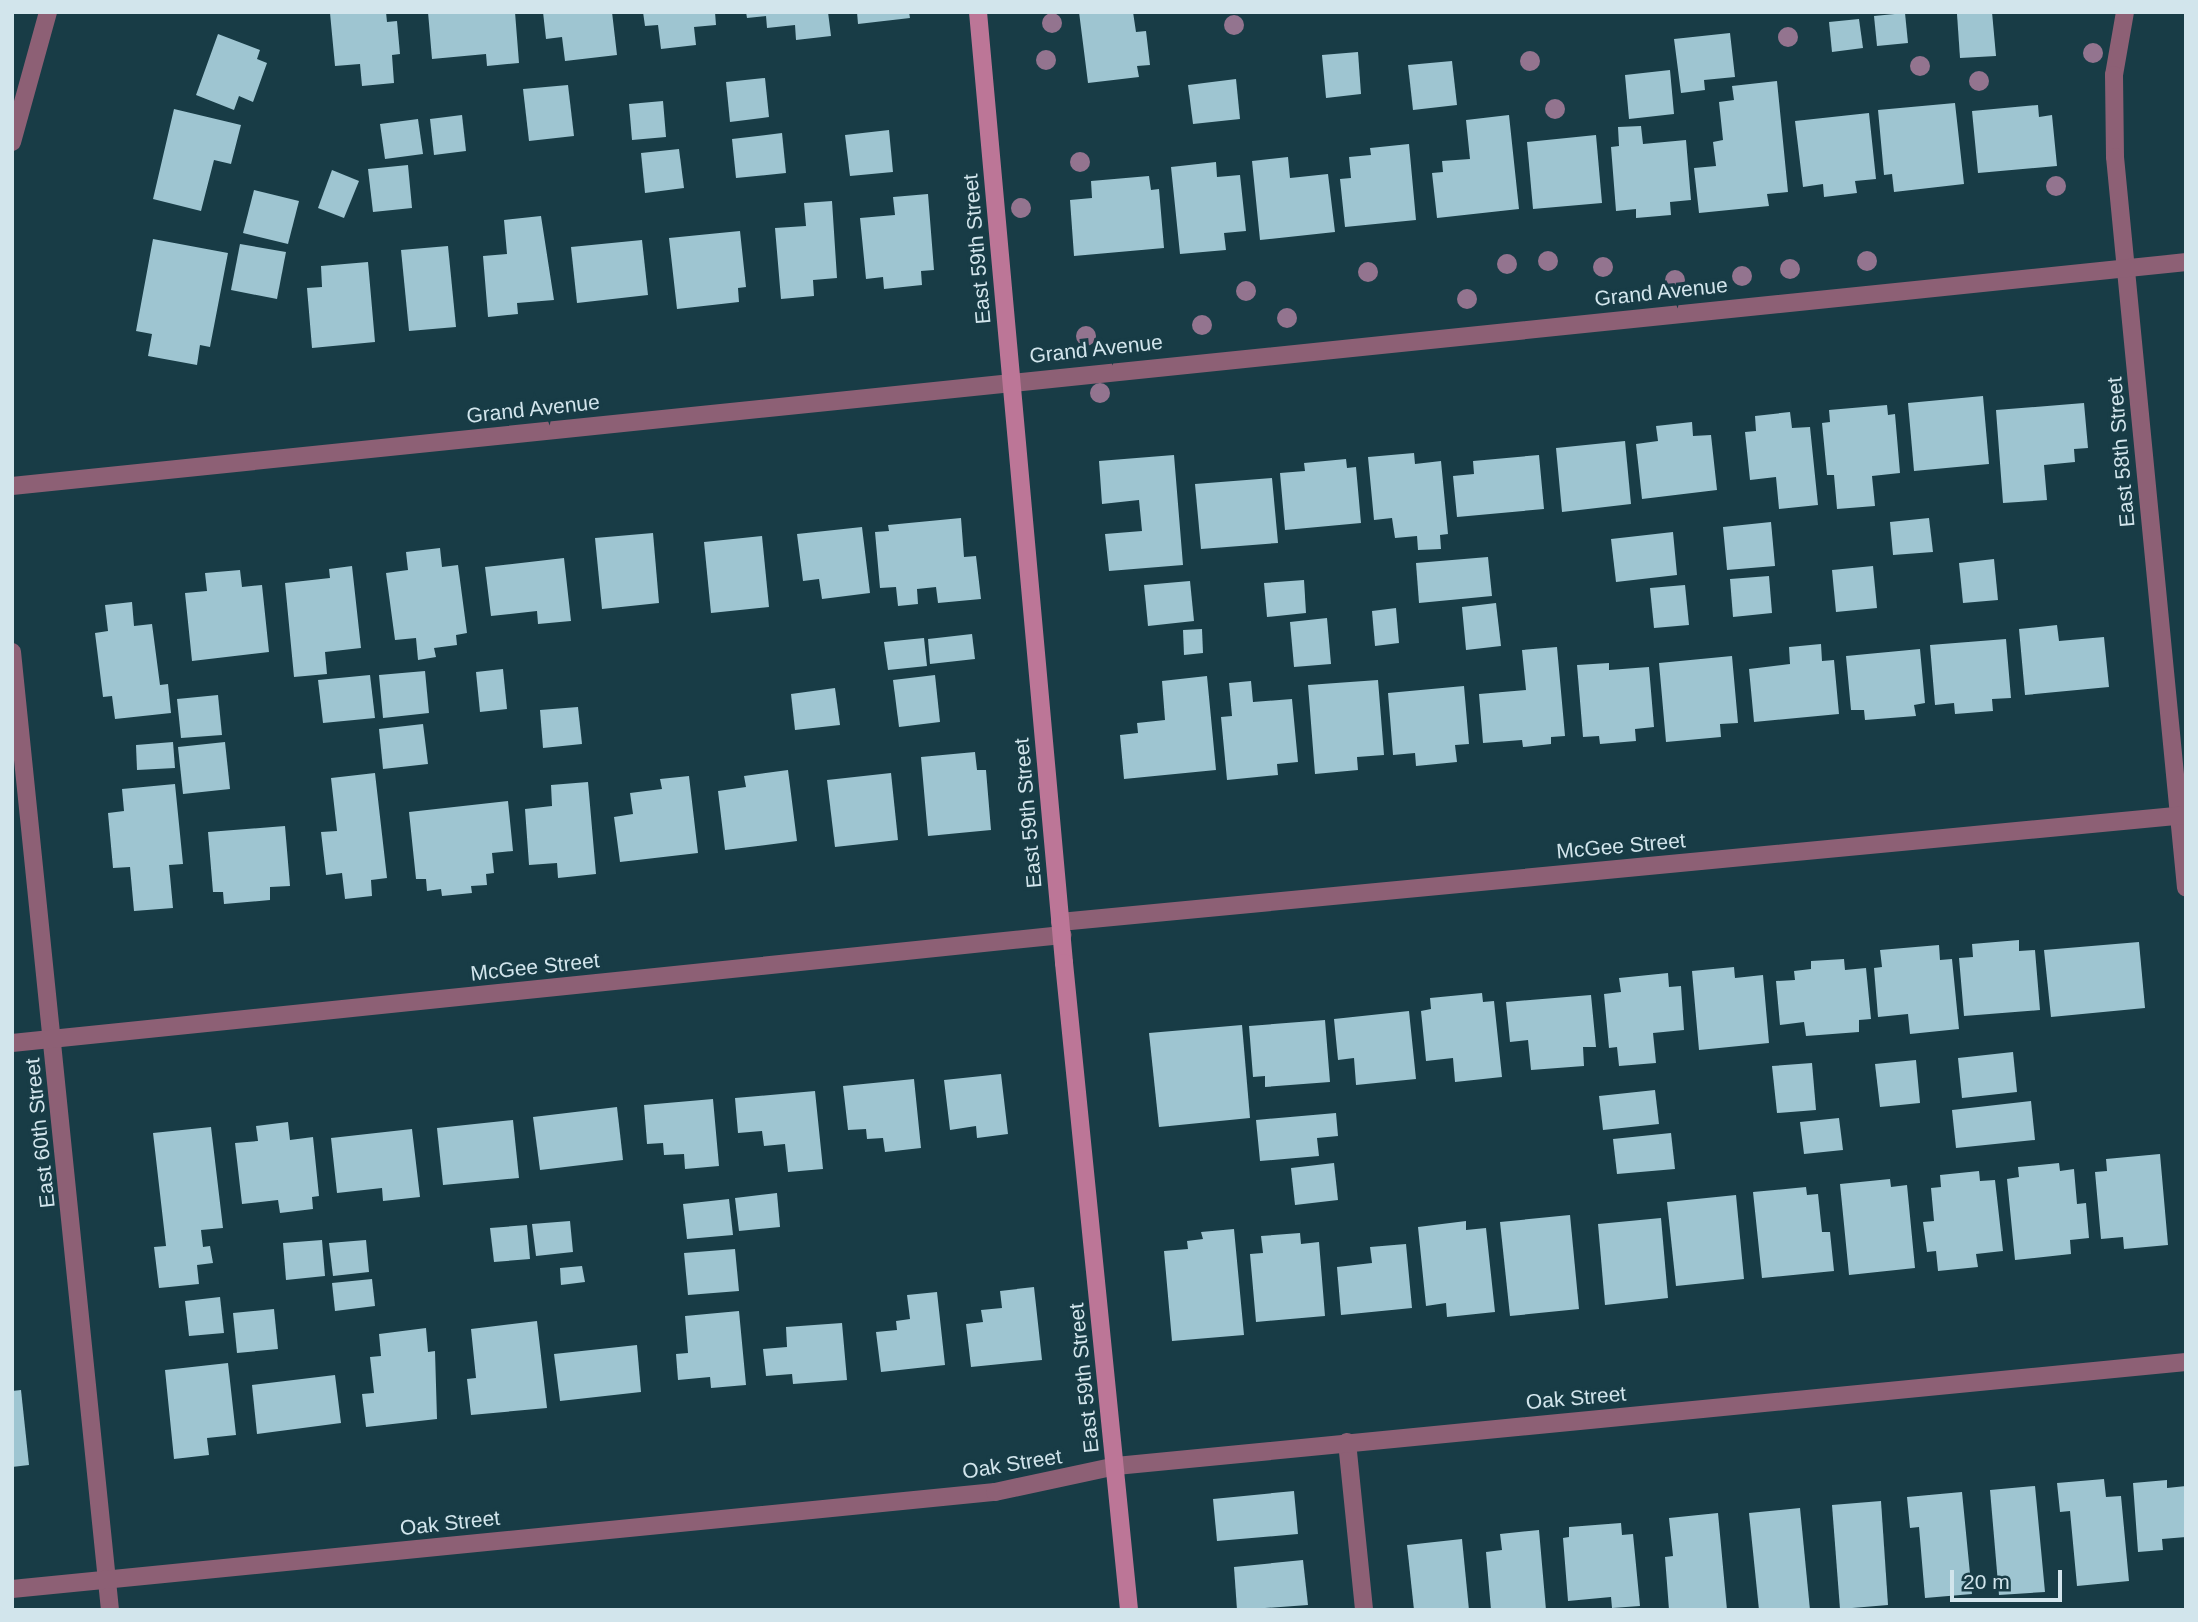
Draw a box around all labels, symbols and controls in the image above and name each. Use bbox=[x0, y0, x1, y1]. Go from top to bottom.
street label: East 59th Street bbox=[958, 173, 996, 325]
street label: Grand Avenue bbox=[1593, 272, 1729, 312]
street label: Grand Avenue bbox=[1028, 329, 1164, 369]
street label: East 58th Street bbox=[2102, 376, 2140, 528]
street label: Grand Avenue bbox=[465, 389, 601, 429]
street label: East 59th Street bbox=[1009, 737, 1047, 889]
street label: McGee Street bbox=[1555, 828, 1687, 864]
street label: McGee Street bbox=[469, 948, 601, 986]
street label: East 60th Street bbox=[20, 1057, 60, 1209]
street label: East 59th Street bbox=[1064, 1302, 1104, 1454]
street label: Oak Street bbox=[1525, 1381, 1627, 1415]
street label: Oak Street bbox=[960, 1444, 1064, 1484]
street label: Oak Street bbox=[399, 1505, 501, 1541]
scale bar bbox=[1953, 1556, 2065, 1600]
text: 20 m bbox=[1963, 1570, 2010, 1593]

